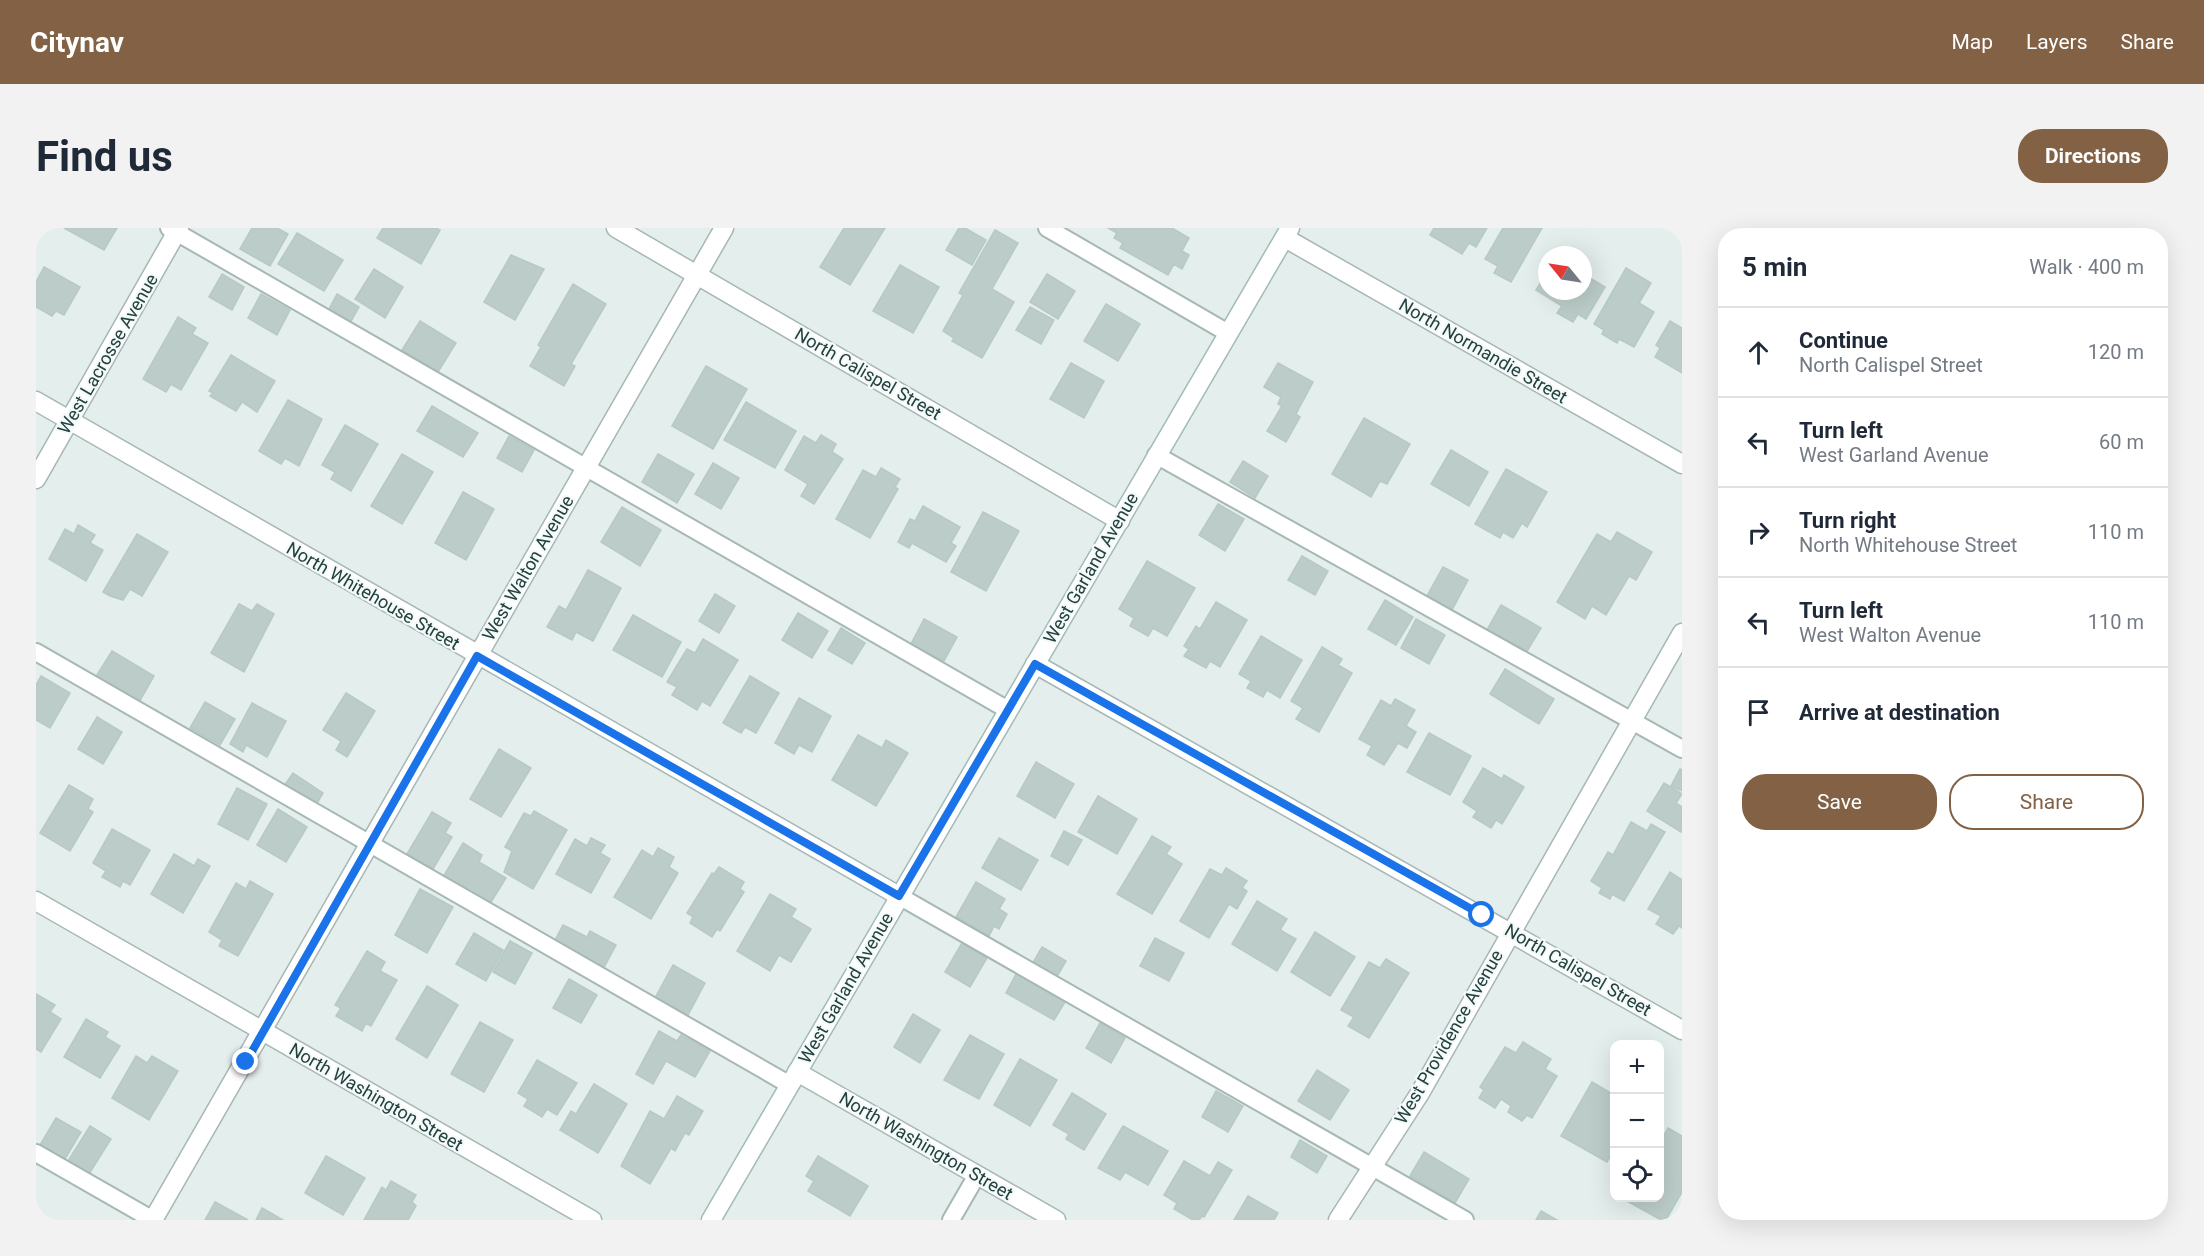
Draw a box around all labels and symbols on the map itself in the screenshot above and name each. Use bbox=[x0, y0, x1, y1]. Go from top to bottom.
north arrow bbox=[1538, 246, 1592, 300]
street label: West Lacrosse Avenue bbox=[53, 270, 162, 438]
street label: North Normandie Street bbox=[1395, 294, 1571, 407]
street label: North Calispel Street bbox=[791, 323, 945, 424]
street label: West Garland Avenue bbox=[1039, 489, 1142, 647]
street label: West Walton Avenue bbox=[477, 491, 578, 644]
street label: North Whitehouse Street bbox=[283, 537, 464, 654]
route start bbox=[1468, 901, 1494, 927]
street label: West Garland Avenue bbox=[794, 909, 897, 1067]
street label: North Calispel Street bbox=[1501, 919, 1655, 1020]
street label: West Providence Avenue bbox=[1390, 946, 1507, 1127]
street label: North Washington Street bbox=[286, 1038, 467, 1155]
route end bbox=[232, 1048, 258, 1074]
street label: North Washington Street bbox=[836, 1087, 1017, 1204]

